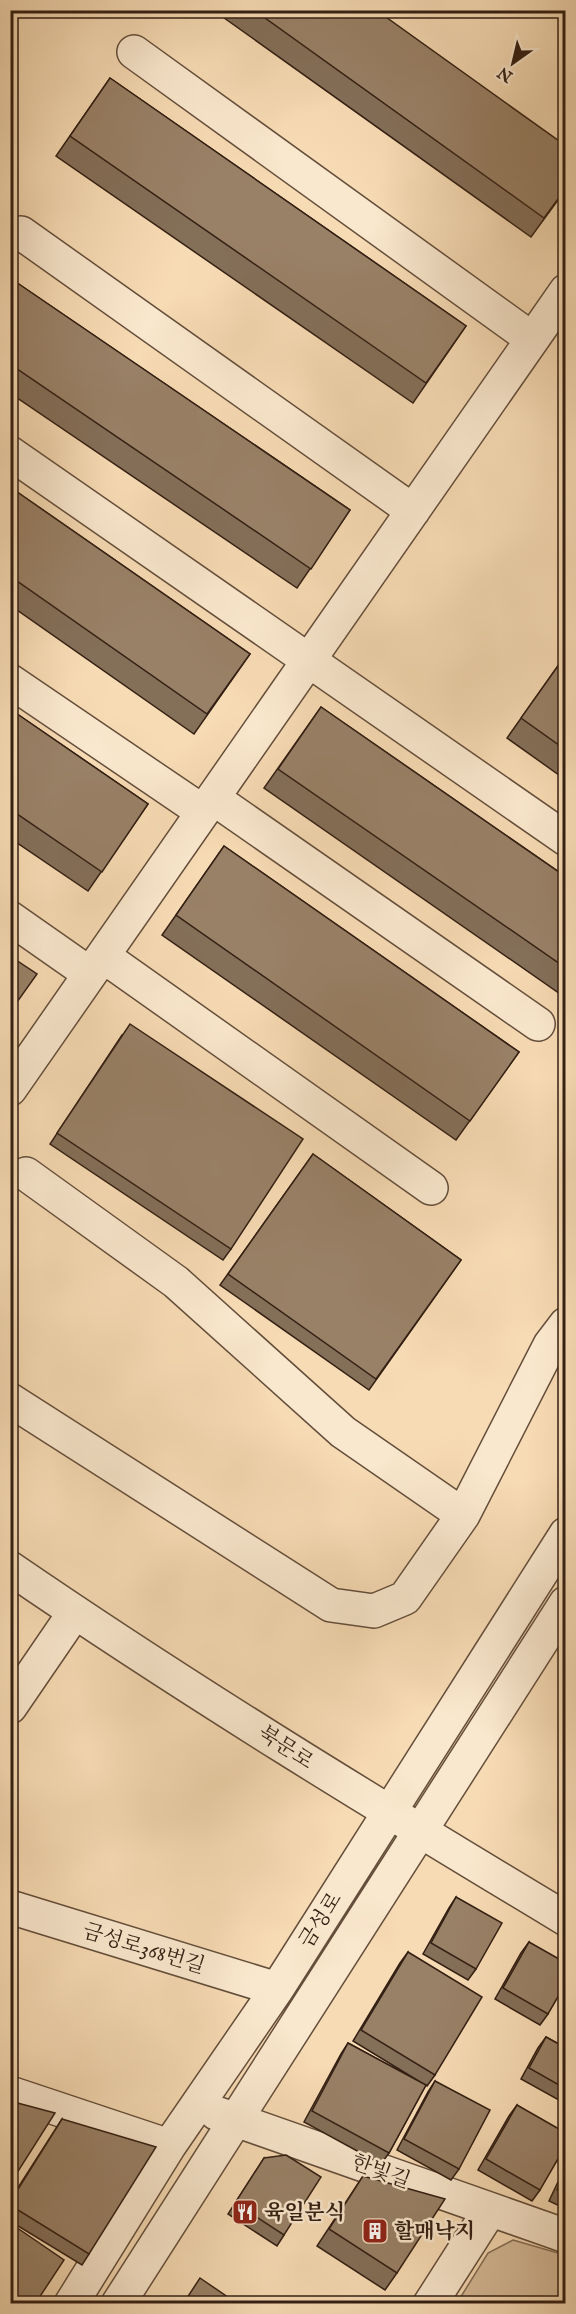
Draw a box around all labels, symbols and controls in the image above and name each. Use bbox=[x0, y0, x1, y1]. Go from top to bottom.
north arrow bbox=[483, 33, 543, 93]
text: N bbox=[494, 62, 518, 86]
street label: 북문로 bbox=[252, 1720, 318, 1776]
street label: 금성로 bbox=[294, 1888, 349, 1954]
street label: 금성로368번길 bbox=[79, 1918, 208, 1981]
street label: 한빛길 bbox=[347, 2149, 414, 2196]
restaurant icon: 육일분식 bbox=[230, 2197, 260, 2227]
place label: 육일분식 bbox=[264, 2200, 345, 2227]
building icon: 할매낙지 bbox=[360, 2216, 390, 2246]
place label: 할매낙지 bbox=[394, 2219, 475, 2246]

